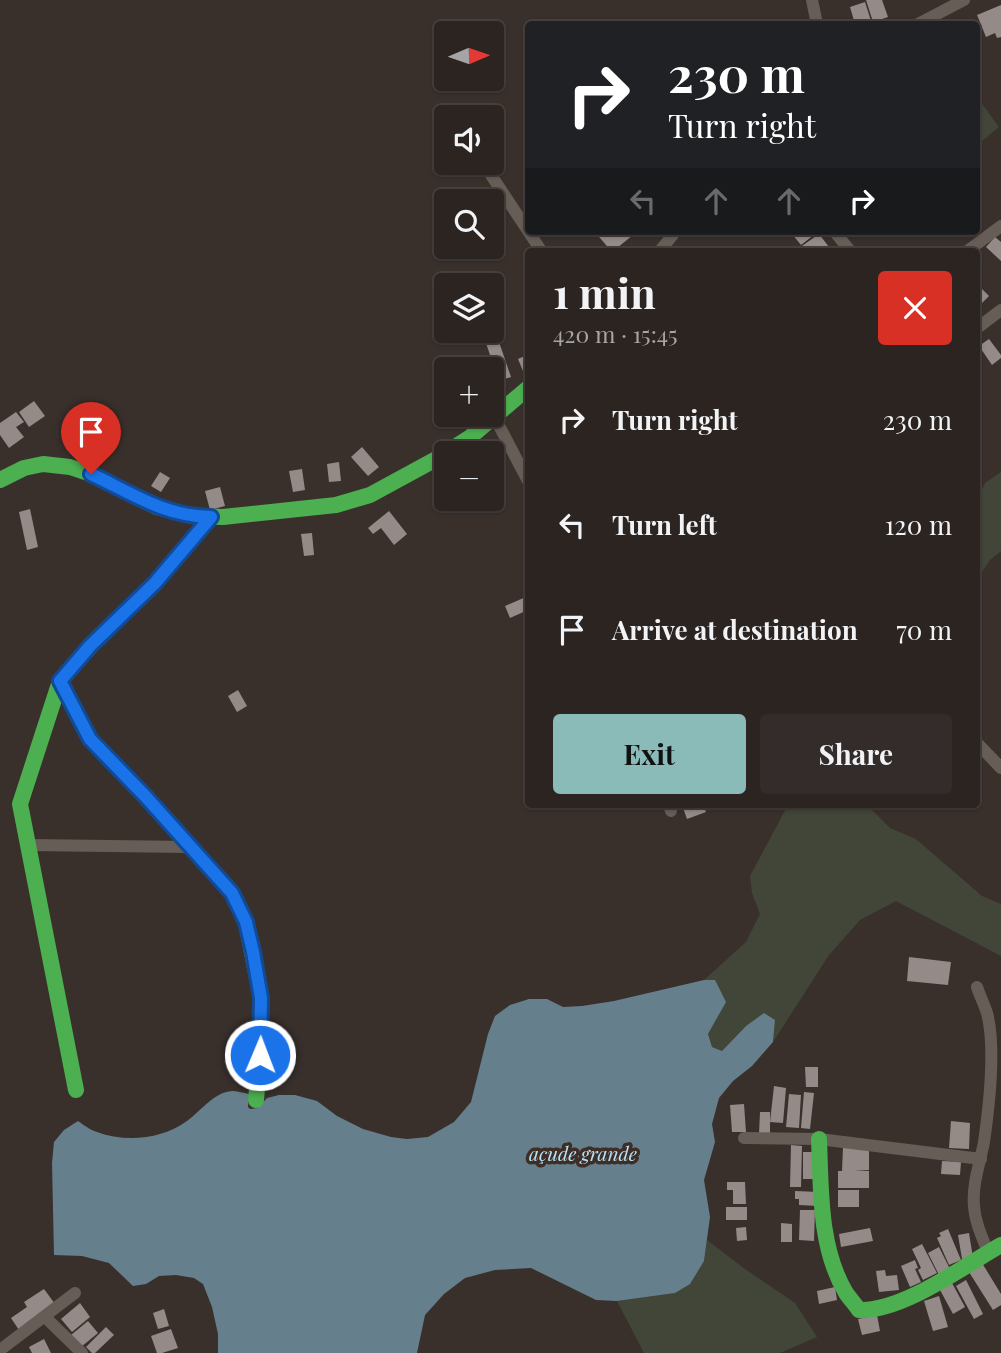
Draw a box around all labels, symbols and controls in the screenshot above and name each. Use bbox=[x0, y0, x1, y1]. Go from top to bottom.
north arrow bbox=[434, 21, 504, 91]
map controls bbox=[434, 21, 504, 511]
text: 230 m bbox=[668, 40, 805, 105]
icon: right bbox=[553, 49, 644, 140]
text: Turn right bbox=[668, 103, 816, 146]
button: sound bbox=[434, 105, 504, 175]
icon: left bbox=[624, 182, 662, 220]
icon: ahead bbox=[697, 182, 735, 220]
icon: ahead bbox=[770, 182, 808, 220]
icon: right bbox=[843, 182, 881, 220]
button: search bbox=[434, 189, 504, 259]
text: 1 min bbox=[553, 264, 656, 320]
button: close bbox=[878, 271, 952, 345]
button: layers bbox=[434, 273, 504, 343]
text: 420 m · 15:45 bbox=[553, 318, 678, 349]
button: + bbox=[434, 357, 504, 427]
icon: right bbox=[553, 401, 591, 439]
pin bbox=[61, 402, 121, 474]
text: Turn right bbox=[612, 402, 738, 437]
text: 230 m bbox=[883, 402, 952, 437]
icon: arrive bbox=[72, 413, 110, 451]
button: − bbox=[434, 441, 504, 511]
icon: left bbox=[553, 506, 591, 544]
text: Turn left bbox=[612, 507, 717, 542]
text: 120 m bbox=[885, 507, 952, 542]
icon: arrive bbox=[553, 611, 591, 649]
text: Arrive at destination bbox=[612, 612, 858, 647]
text: 70 m bbox=[896, 612, 952, 647]
button: Exit bbox=[553, 714, 746, 794]
button: Share bbox=[760, 714, 952, 794]
position arrow bbox=[223, 1018, 297, 1092]
water label: açude grande bbox=[529, 1140, 637, 1166]

